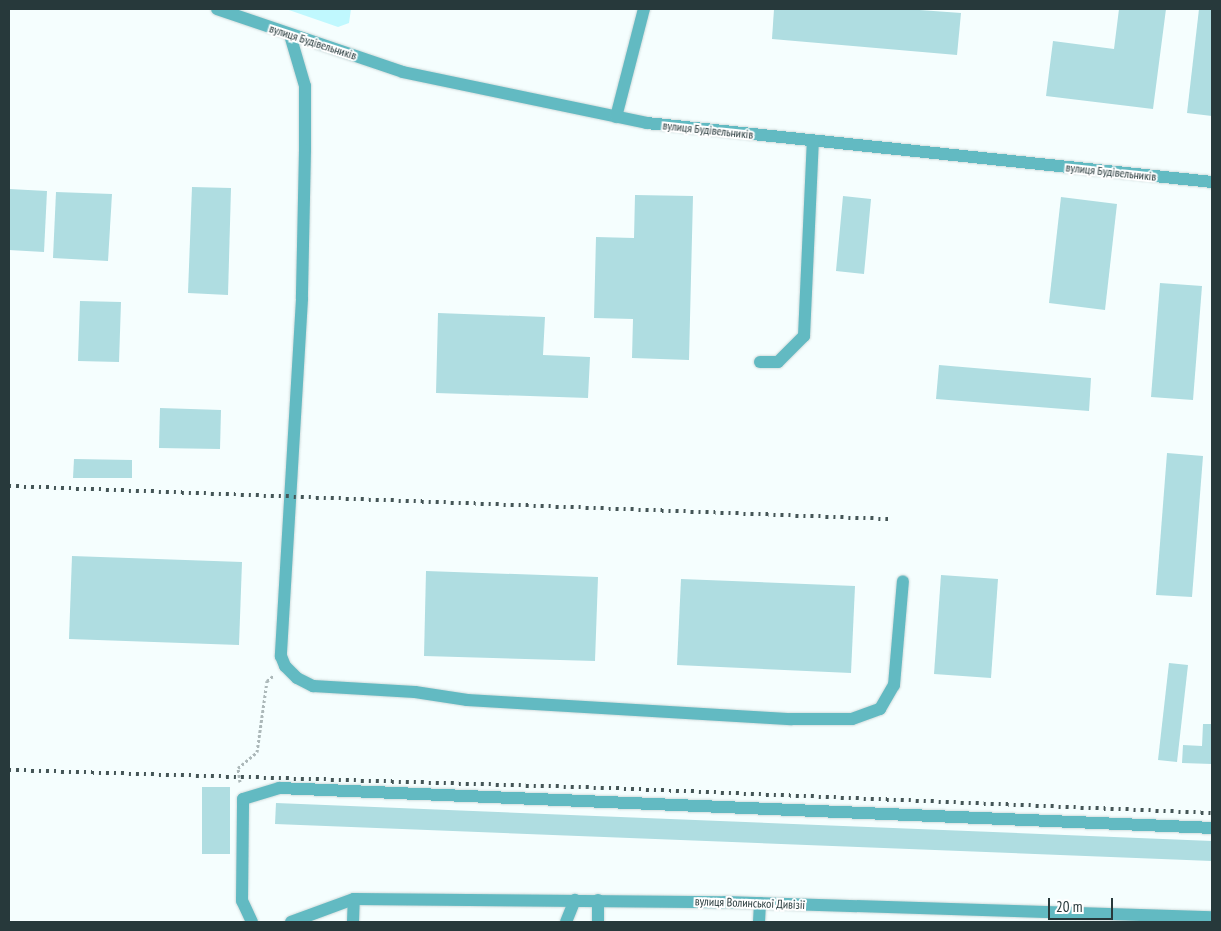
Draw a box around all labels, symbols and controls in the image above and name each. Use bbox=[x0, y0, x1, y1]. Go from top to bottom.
street label: вулиця Будівельників bbox=[268, 21, 358, 63]
street label: вулиця Будівельників bbox=[662, 118, 754, 142]
street label: вулиця Будівельників bbox=[1065, 160, 1157, 184]
scale bar bbox=[1051, 888, 1116, 920]
street label: вулиця Волинської Дивізії bbox=[694, 894, 806, 912]
text: 20 m bbox=[1056, 897, 1082, 916]

